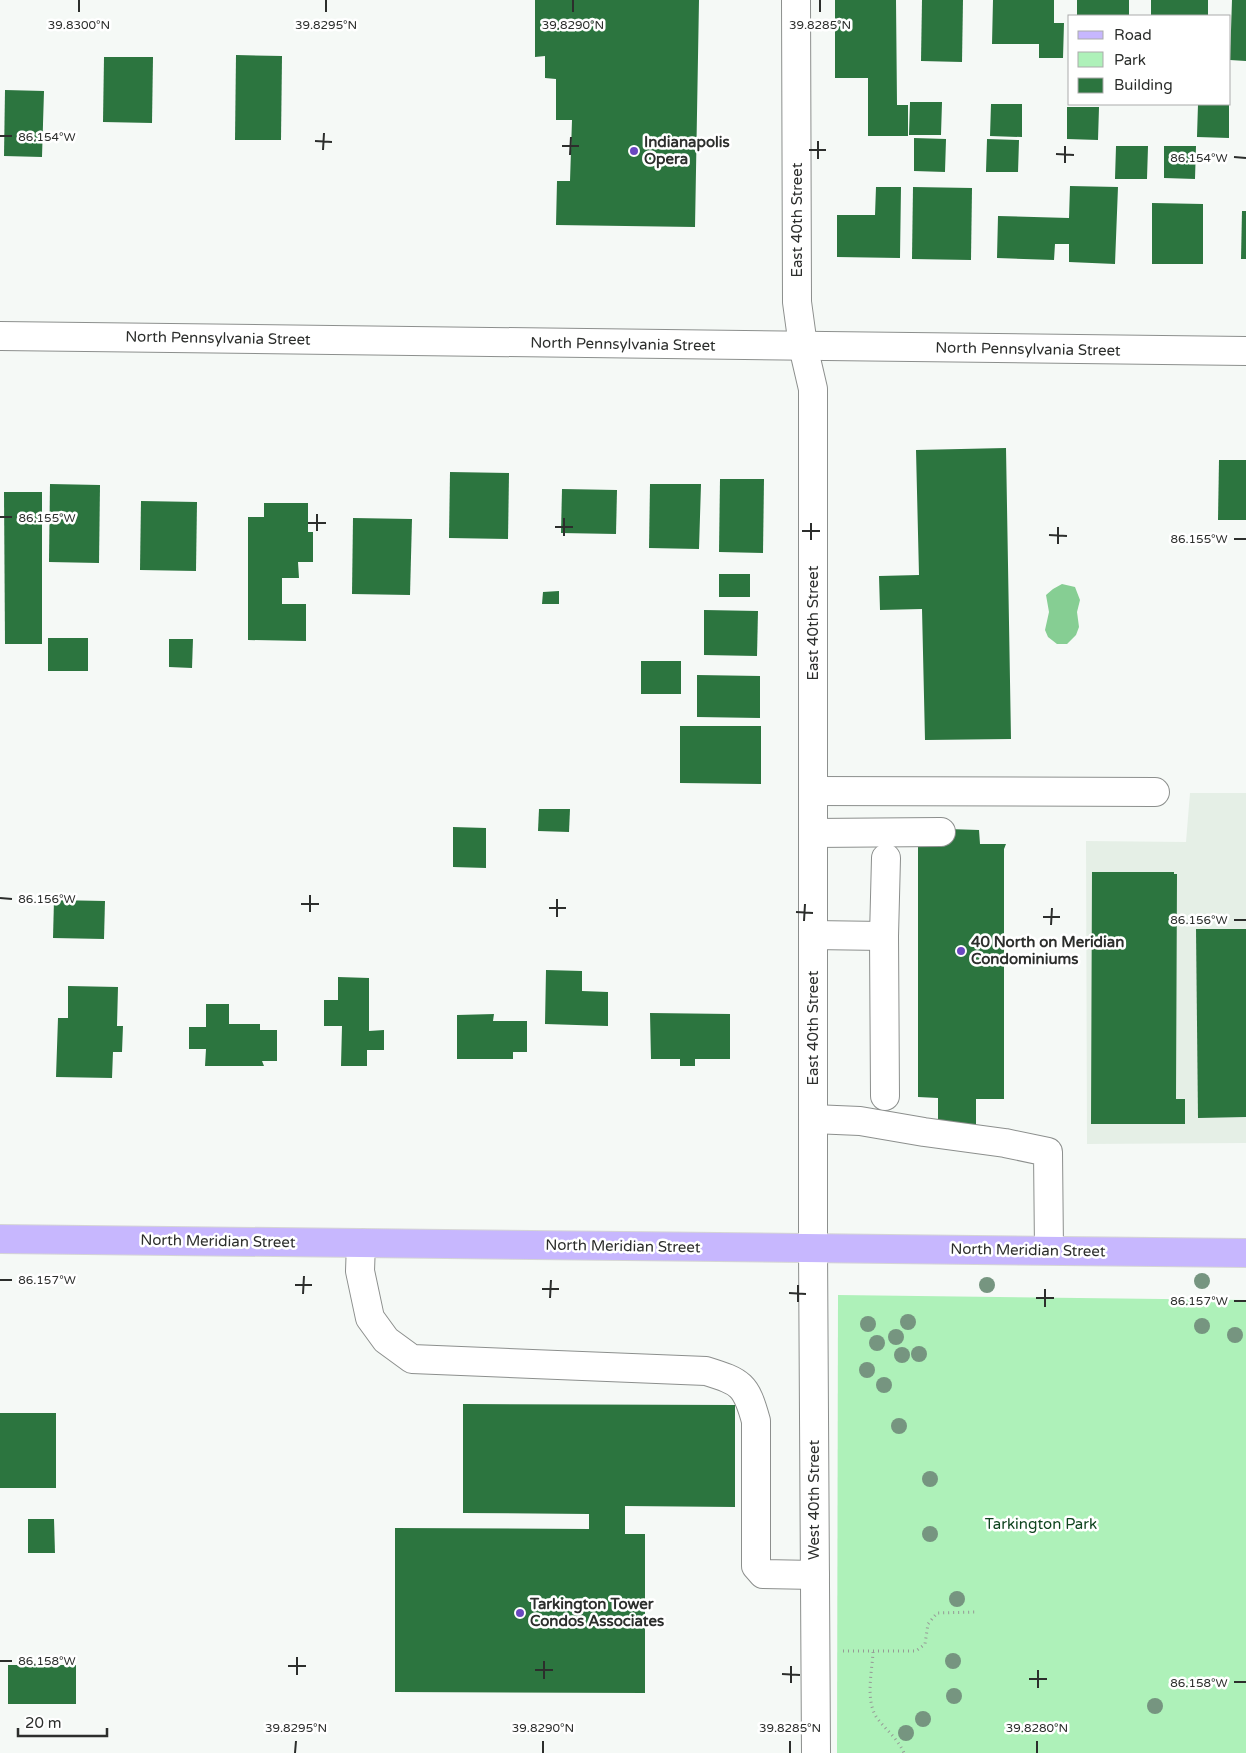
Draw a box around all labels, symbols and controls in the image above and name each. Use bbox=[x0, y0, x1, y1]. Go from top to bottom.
legend bbox=[1068, 15, 1231, 105]
text: 39.8300°N bbox=[48, 18, 110, 32]
text: 39.8295°N bbox=[295, 18, 357, 32]
text: 39.8290°N bbox=[542, 18, 604, 32]
text: 39.8285°N bbox=[789, 18, 851, 32]
text: Road bbox=[1114, 26, 1152, 44]
text: Park bbox=[1114, 51, 1146, 69]
text: Building bbox=[1114, 76, 1173, 94]
text: 86.154°W bbox=[18, 130, 76, 144]
place label: Indianapolis Opera bbox=[644, 133, 730, 169]
marker: Indianapolis Opera bbox=[628, 145, 640, 157]
text: 86.154°W bbox=[1170, 151, 1228, 165]
street label: East 40th Street bbox=[788, 162, 806, 278]
street label: North Pennsylvania Street bbox=[125, 327, 311, 349]
street label: North Pennsylvania Street bbox=[530, 333, 716, 355]
street label: North Pennsylvania Street bbox=[935, 338, 1121, 360]
text: 86.155°W bbox=[18, 511, 76, 525]
text: 86.155°W bbox=[1170, 532, 1228, 546]
street label: East 40th Street bbox=[804, 565, 822, 681]
text: 86.156°W bbox=[18, 892, 76, 906]
text: 86.156°W bbox=[1170, 913, 1228, 927]
place label: 40 North on Meridian Condominiums bbox=[971, 933, 1124, 968]
marker: 40 North on Meridian Condominiums bbox=[955, 945, 967, 957]
street label: East 40th Street bbox=[804, 970, 822, 1086]
street label: North Meridian Street bbox=[140, 1231, 296, 1251]
street label: North Meridian Street bbox=[545, 1236, 701, 1256]
street label: North Meridian Street bbox=[950, 1240, 1106, 1260]
text: 86.157°W bbox=[18, 1273, 76, 1287]
text: 86.157°W bbox=[1170, 1294, 1228, 1308]
street label: West 40th Street bbox=[805, 1440, 823, 1560]
park label: Tarkington Park bbox=[985, 1515, 1097, 1533]
place label: Tarkington Tower Condos Associates bbox=[529, 1595, 664, 1630]
marker: Tarkington Tower Condos Associates bbox=[514, 1607, 526, 1619]
text: 86.158°W bbox=[18, 1654, 76, 1668]
text: 86.158°W bbox=[1170, 1676, 1228, 1690]
scale bar bbox=[18, 1706, 106, 1738]
text: 20 m bbox=[25, 1714, 62, 1732]
text: 39.8295°N bbox=[265, 1721, 327, 1735]
text: 39.8290°N bbox=[512, 1721, 574, 1735]
text: 39.8285°N bbox=[759, 1721, 821, 1735]
text: 39.8280°N bbox=[1006, 1721, 1068, 1735]

